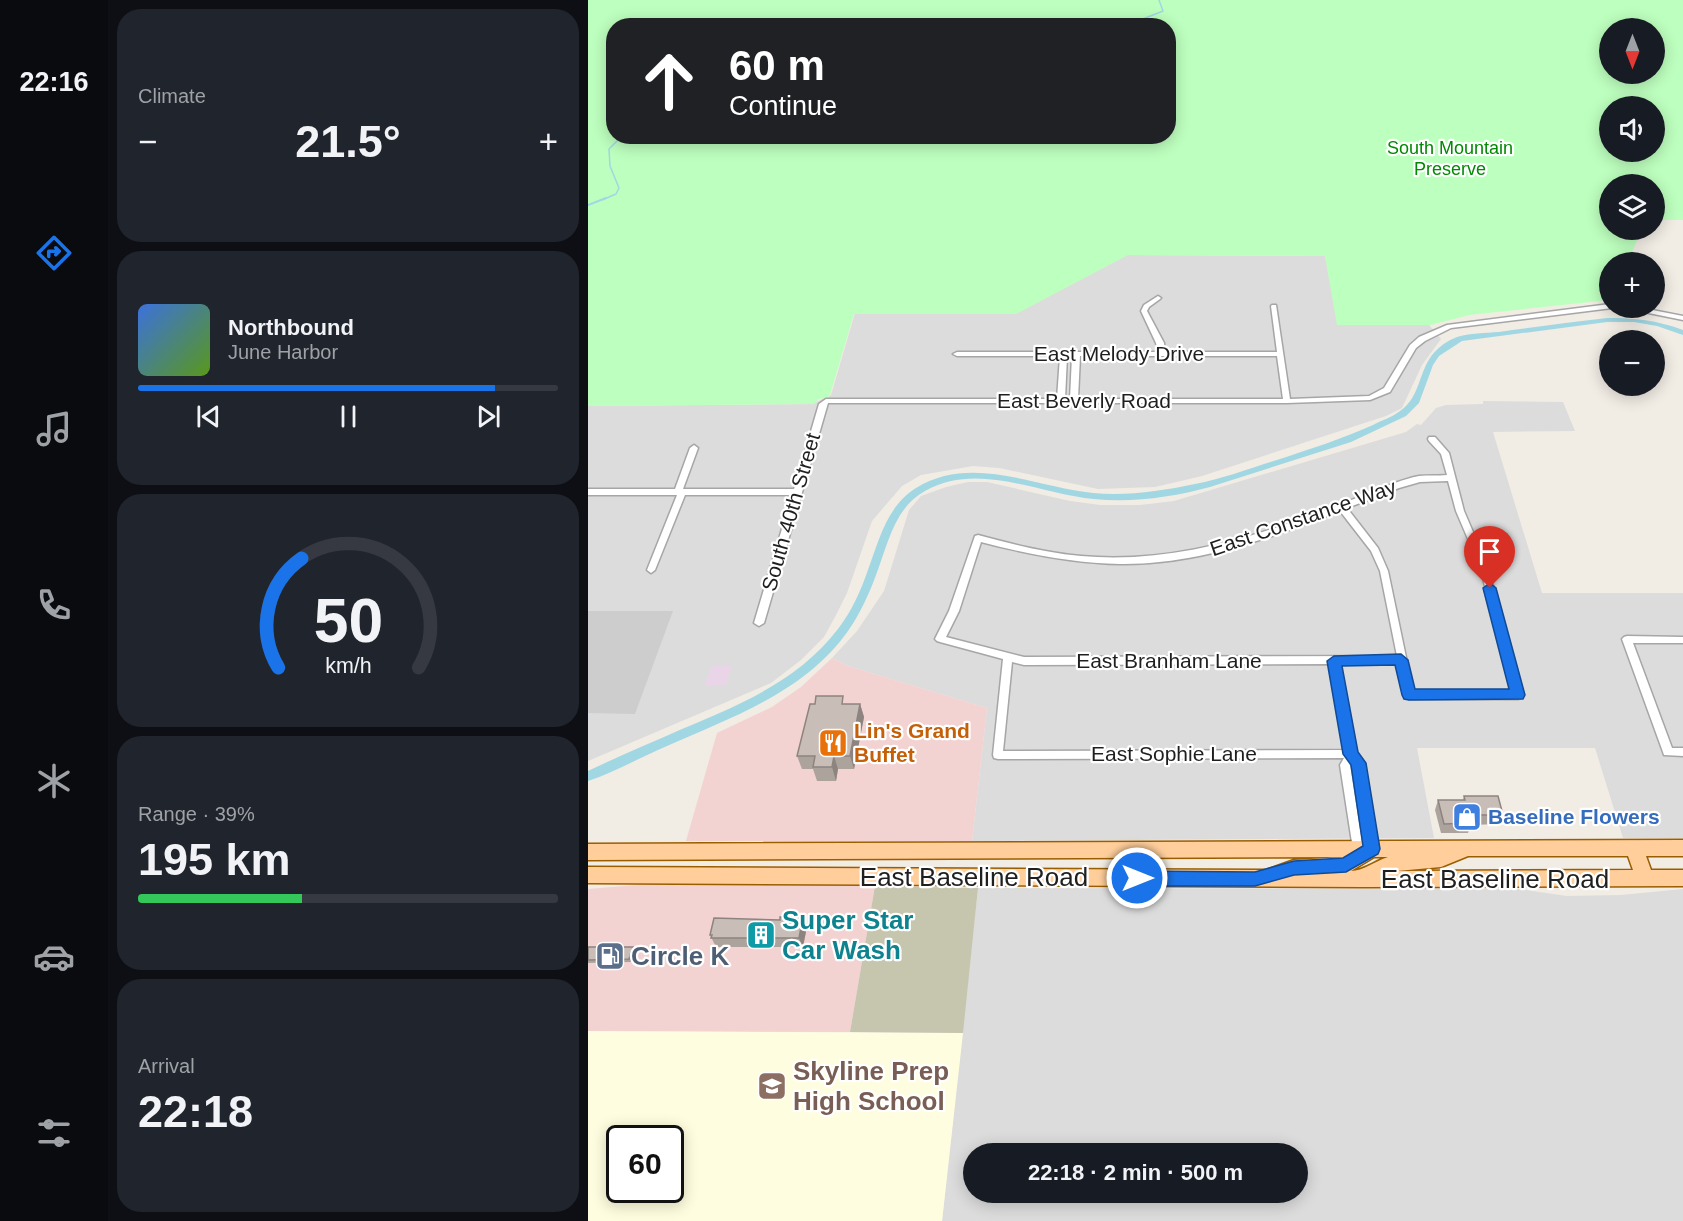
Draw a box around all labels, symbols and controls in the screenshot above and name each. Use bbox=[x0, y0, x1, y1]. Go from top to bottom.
north arrow bbox=[1599, 18, 1665, 84]
map controls bbox=[1599, 18, 1665, 396]
icon: ahead bbox=[630, 42, 708, 120]
text: 60 m bbox=[729, 42, 825, 89]
text: 22:16 bbox=[19, 67, 89, 97]
text: Climate bbox=[138, 85, 206, 107]
text: Continue bbox=[729, 91, 837, 121]
button: sound bbox=[1599, 96, 1665, 162]
text: 21.5° bbox=[295, 116, 401, 167]
text: − bbox=[138, 123, 157, 160]
text: + bbox=[539, 123, 558, 160]
park label: South Mountain Preserve bbox=[1387, 138, 1513, 179]
button: layers bbox=[1599, 174, 1665, 240]
icon: directions bbox=[33, 232, 75, 274]
button: + bbox=[1599, 252, 1665, 318]
text: Northbound bbox=[228, 315, 354, 340]
button: − bbox=[1599, 330, 1665, 396]
text: June Harbor bbox=[228, 341, 338, 363]
street label: East Melody Drive bbox=[1034, 342, 1204, 365]
street label: East Beverly Road bbox=[997, 389, 1171, 412]
icon: previous bbox=[192, 400, 225, 433]
icon: pause bbox=[332, 400, 365, 433]
icon: next bbox=[472, 400, 505, 433]
icon: music bbox=[33, 408, 75, 450]
street label: South 40th Street bbox=[757, 430, 824, 594]
street label: East Constance Way bbox=[1207, 475, 1399, 560]
pin bbox=[1464, 526, 1515, 588]
icon: arrive bbox=[1473, 535, 1506, 568]
icon: phone bbox=[33, 584, 75, 626]
text: 50 bbox=[313, 586, 383, 655]
street label: East Branham Lane bbox=[1076, 649, 1262, 672]
text: km/h bbox=[325, 654, 371, 678]
place label: Lin's Grand Buffet bbox=[854, 719, 970, 766]
restaurant icon: Lin's Grand Buffet bbox=[817, 727, 849, 759]
street label: East Sophie Lane bbox=[1091, 742, 1257, 765]
icon: climate bbox=[33, 760, 75, 802]
shop icon: Baseline Flowers bbox=[1451, 801, 1483, 833]
text: Range · 39% bbox=[138, 803, 255, 825]
place label: Baseline Flowers bbox=[1488, 805, 1660, 828]
text: 195 km bbox=[138, 834, 291, 885]
position arrow bbox=[1105, 846, 1169, 910]
street label: East Baseline Road bbox=[860, 862, 1088, 892]
street label: East Baseline Road bbox=[1381, 864, 1609, 894]
place label: Super Star Car Wash bbox=[782, 905, 914, 965]
building icon: Super Star Car Wash bbox=[745, 919, 777, 951]
icon: car bbox=[33, 936, 75, 978]
fuel station icon: Circle K bbox=[594, 940, 626, 972]
place label: Circle K bbox=[631, 941, 729, 971]
text: Arrival bbox=[138, 1055, 195, 1077]
place label: Skyline Prep High School bbox=[793, 1056, 949, 1116]
school or university icon: Skyline Prep High School bbox=[756, 1070, 788, 1102]
text: 22:18 bbox=[138, 1086, 253, 1137]
icon: filters bbox=[33, 1112, 75, 1154]
speed limit sign: 60 bbox=[606, 1125, 684, 1203]
text: 22:18 · 2 min · 500 m bbox=[1028, 1160, 1243, 1185]

